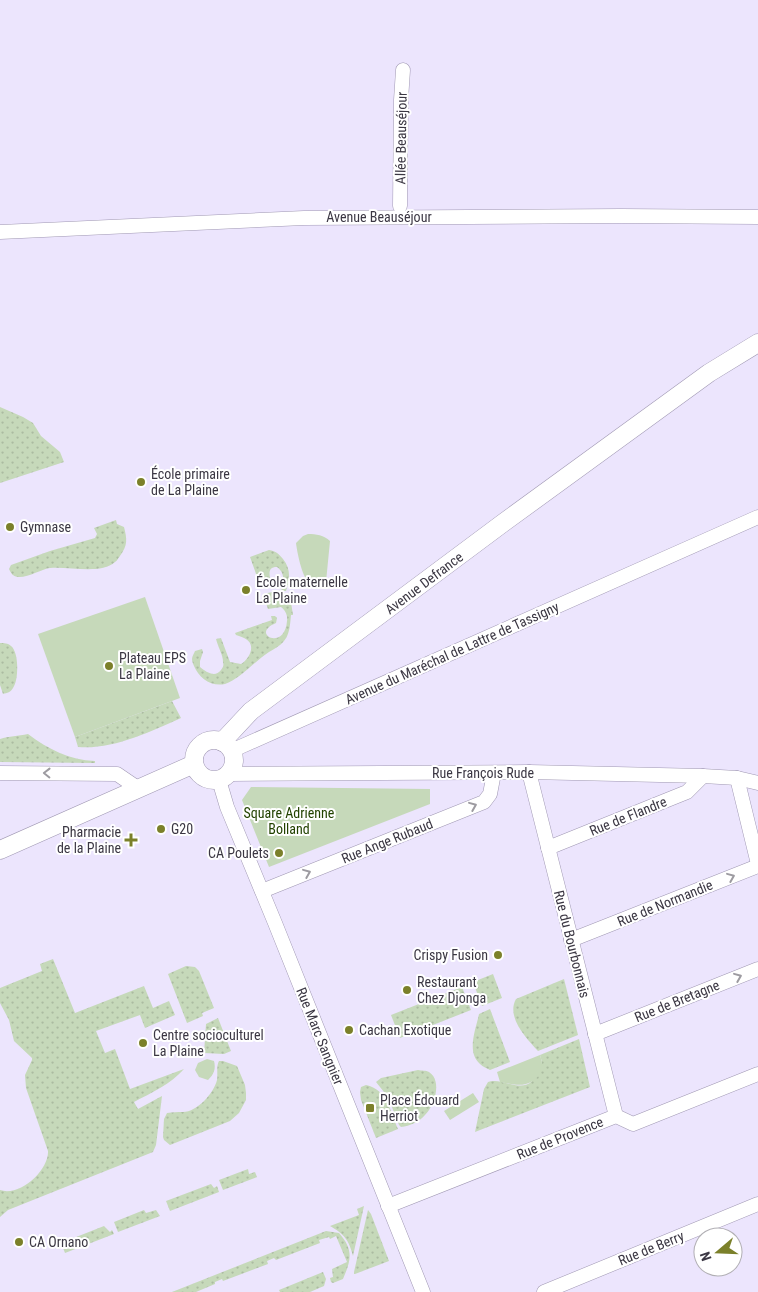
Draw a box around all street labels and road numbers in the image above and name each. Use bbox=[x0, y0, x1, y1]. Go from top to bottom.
street label: Allée Beauséjour bbox=[392, 92, 410, 184]
street label: Avenue Beauséjour bbox=[326, 209, 432, 225]
street label: Avenue Defrance bbox=[382, 548, 466, 617]
street label: Avenue du Maréchal de Lattre de Tassigny bbox=[343, 598, 561, 708]
street label: Rue François Rude bbox=[432, 765, 534, 781]
street label: Rue de Flandre bbox=[587, 793, 669, 839]
street label: Rue Ange Rubaud bbox=[339, 815, 435, 867]
street label: Rue de Normandie bbox=[615, 876, 715, 929]
street label: Rue du Bourbonnais bbox=[551, 889, 593, 999]
street label: Rue de Bretagne bbox=[632, 977, 722, 1025]
street label: Rue Marc Sangnier bbox=[293, 985, 347, 1087]
street label: Rue de Provence bbox=[514, 1113, 606, 1163]
street label: Rue de Berry bbox=[616, 1228, 686, 1268]

